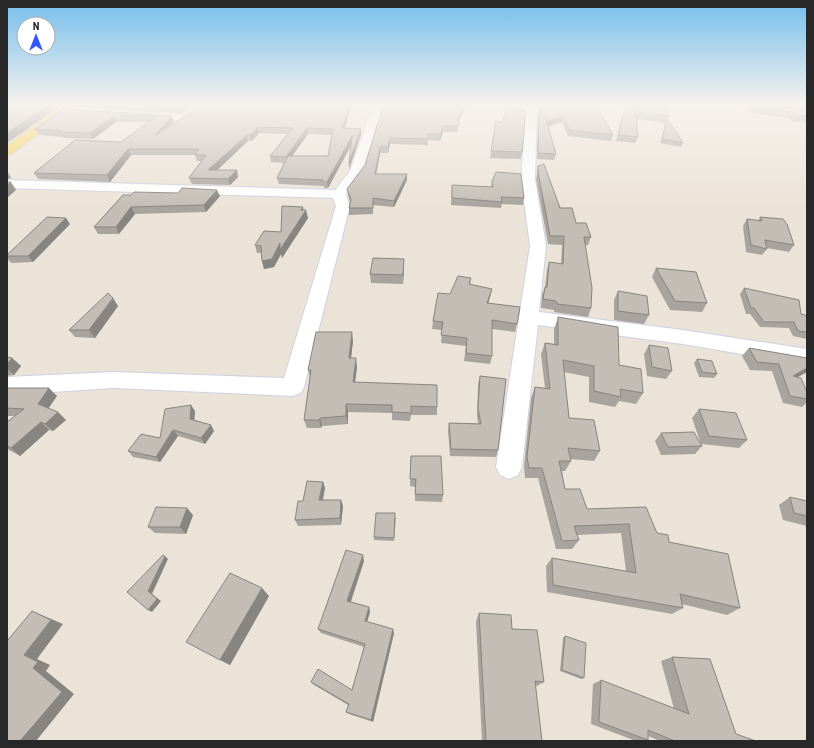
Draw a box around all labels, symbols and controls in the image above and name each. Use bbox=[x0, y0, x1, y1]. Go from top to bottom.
north arrow bbox=[16, 16, 56, 56]
text: N bbox=[33, 20, 40, 33]

